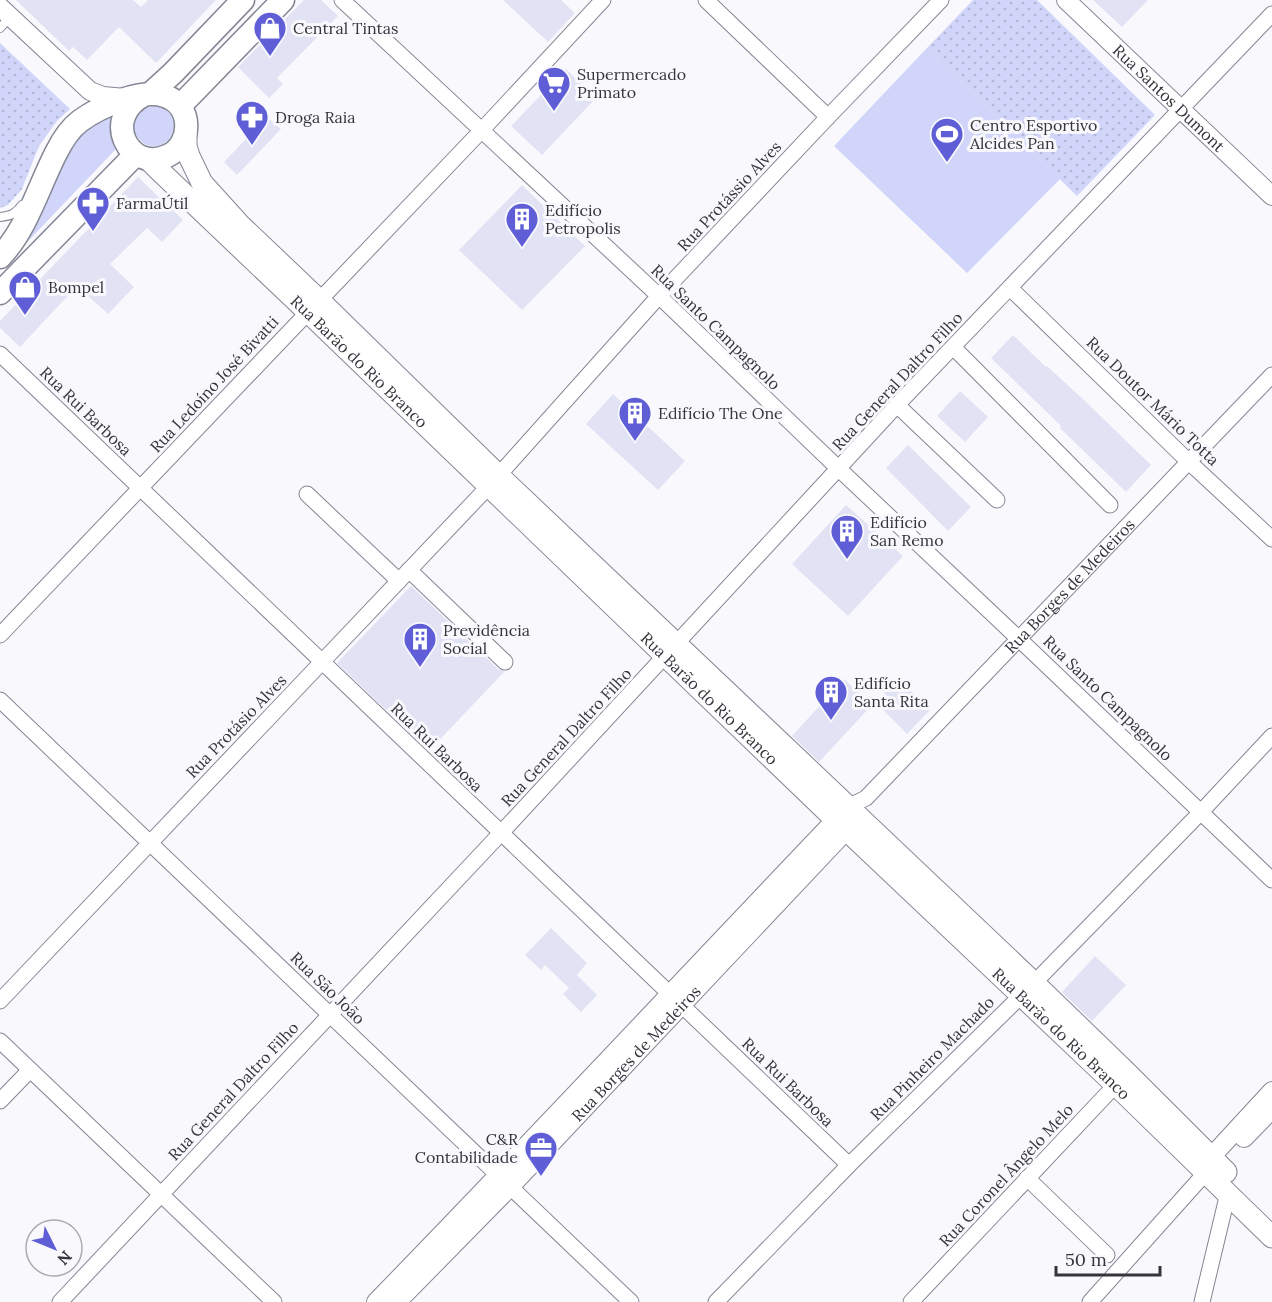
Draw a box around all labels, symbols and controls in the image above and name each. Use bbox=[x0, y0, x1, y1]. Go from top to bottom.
shop icon: Central Tintas bbox=[252, 10, 288, 57]
place label: Central Tintas bbox=[293, 18, 398, 38]
street label: Rua Santos Dumont bbox=[1109, 40, 1230, 156]
place label: Supermercado Primato bbox=[577, 64, 686, 102]
supermarket icon: Supermercado Primato bbox=[536, 65, 572, 112]
pharmacy icon: Droga Raia bbox=[234, 99, 270, 146]
place label: Droga Raia bbox=[275, 107, 355, 127]
place label: Centro Esportivo Alcides Pan bbox=[969, 115, 1097, 153]
sports icon: Centro Esportivo Alcides Pan bbox=[929, 116, 965, 163]
street label: Rua Protássio Alves bbox=[673, 137, 785, 255]
pharmacy icon: FarmaÚtil bbox=[75, 185, 111, 232]
place label: FarmaÚtil bbox=[116, 193, 188, 213]
place label: Edifício Petropolis bbox=[545, 200, 621, 238]
building icon: Edifício Petropolis bbox=[504, 201, 540, 248]
street label: Rua Santo Campagnolo bbox=[647, 260, 785, 394]
shop icon: Bompel bbox=[7, 269, 43, 316]
place label: Bompel bbox=[48, 277, 104, 297]
street label: Rua Barão do Rio Branco bbox=[286, 291, 432, 432]
street label: Rua General Daltro Filho bbox=[827, 307, 967, 455]
street label: Rua Ledoíno José Bivatti bbox=[145, 312, 283, 456]
street label: Rua Doutor Mário Totta bbox=[1082, 332, 1224, 470]
street label: Rua Rui Barbosa bbox=[36, 362, 136, 460]
building icon: Edifício The One bbox=[617, 395, 653, 442]
place label: Edifício The One bbox=[658, 403, 783, 423]
place label: Edifício San Remo bbox=[870, 512, 944, 550]
building icon: Edifício San Remo bbox=[829, 513, 865, 560]
street label: Rua Borges de Medeiros bbox=[1000, 514, 1139, 658]
place label: Previdência Social bbox=[443, 620, 530, 658]
building icon: Previdência Social bbox=[402, 621, 438, 668]
street label: Rua Barão do Rio Branco bbox=[637, 628, 782, 769]
street label: Rua Santo Campagnolo bbox=[1039, 631, 1177, 765]
street label: Rua General Daltro Filho bbox=[496, 663, 636, 811]
street label: Rua Protásio Alves bbox=[181, 670, 291, 782]
place label: Edifício Santa Rita bbox=[854, 673, 929, 711]
building icon: Edifício Santa Rita bbox=[813, 674, 849, 721]
street label: Rua Rui Barbosa bbox=[387, 698, 487, 796]
street label: Rua São João bbox=[287, 948, 369, 1028]
street label: Rua Barão do Rio Branco bbox=[988, 963, 1135, 1104]
street label: Rua Borges de Medeiros bbox=[567, 981, 705, 1125]
street label: Rua Pinheiro Machado bbox=[866, 992, 998, 1124]
street label: Rua General Daltro Filho bbox=[163, 1017, 303, 1165]
street label: Rua Rui Barbosa bbox=[738, 1033, 838, 1131]
street label: Rua Coronel Ângelo Melo bbox=[935, 1100, 1077, 1250]
place label: C&R Contabilidade bbox=[415, 1129, 519, 1167]
office icon: C&R Contabilidade bbox=[523, 1130, 559, 1177]
north arrow bbox=[24, 1218, 84, 1278]
scale bar bbox=[1056, 1239, 1160, 1277]
text: N bbox=[53, 1247, 77, 1270]
text: 50 m bbox=[1065, 1248, 1107, 1271]

